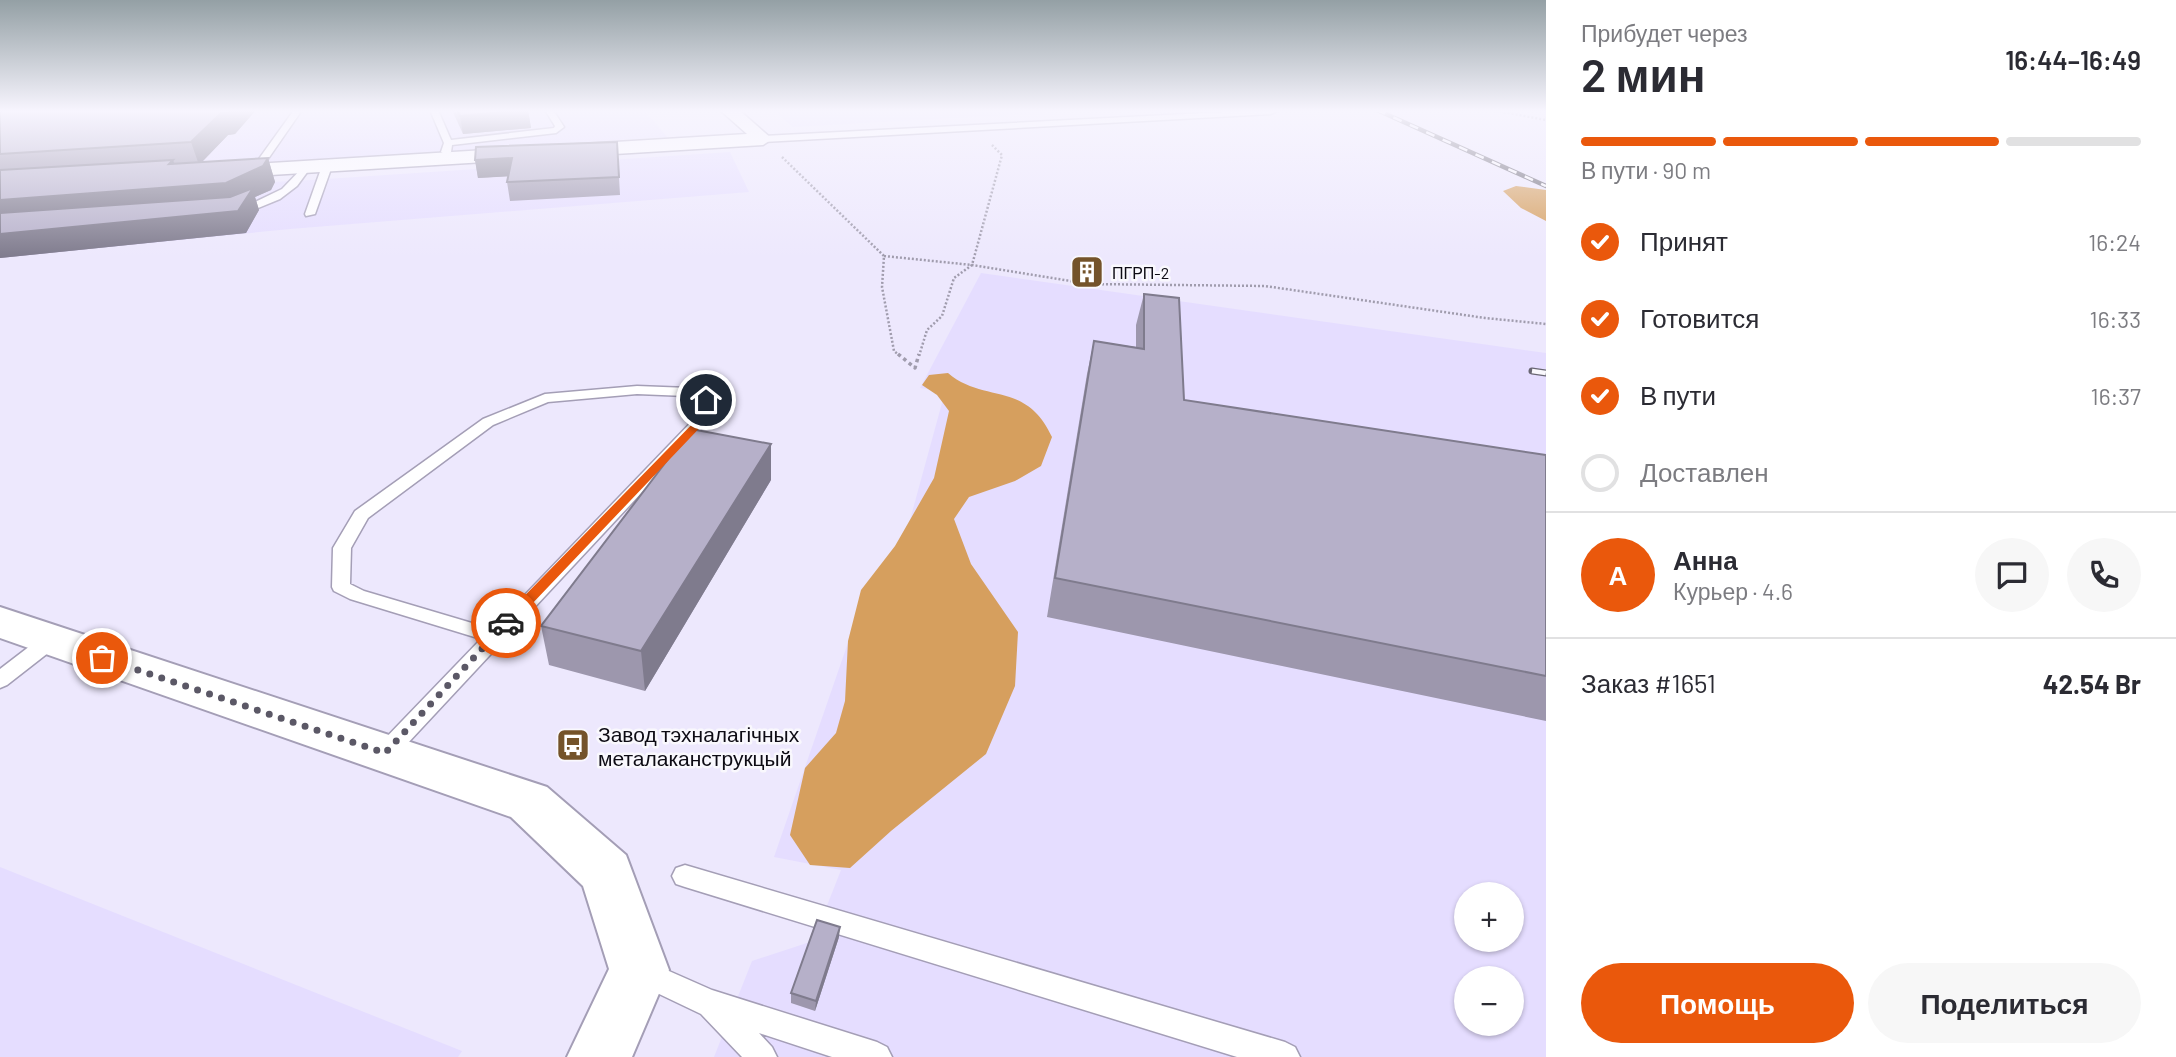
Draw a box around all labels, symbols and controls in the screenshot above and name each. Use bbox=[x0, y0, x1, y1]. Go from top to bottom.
text: Прибудет через bbox=[1581, 19, 1748, 47]
text: 16:44–16:49 bbox=[2005, 44, 2141, 75]
text: 2 мин bbox=[1581, 46, 1706, 101]
text: В пути · 90 m bbox=[1581, 156, 1711, 184]
icon: check bbox=[1581, 223, 1619, 261]
text: Принят bbox=[1640, 225, 1728, 256]
text: 16:24 bbox=[2088, 228, 2141, 256]
building icon: ПГРП-2 bbox=[1068, 253, 1106, 291]
place label: ПГРП-2 bbox=[1112, 263, 1169, 282]
icon: check bbox=[1581, 300, 1619, 338]
text: Готовится bbox=[1640, 302, 1759, 333]
text: 16:33 bbox=[2090, 305, 2141, 333]
pin bbox=[676, 370, 736, 430]
icon: check bbox=[1581, 377, 1619, 415]
text: В пути bbox=[1640, 379, 1716, 410]
icon: home bbox=[687, 381, 725, 419]
text: 16:37 bbox=[2091, 382, 2141, 410]
text: Доставлен bbox=[1640, 456, 1769, 487]
button: chat bbox=[1975, 538, 2049, 612]
button: phone bbox=[2067, 538, 2141, 612]
text: Анна bbox=[1673, 544, 1738, 575]
text: А bbox=[1609, 559, 1627, 590]
text: Курьер · 4.6 bbox=[1673, 577, 1793, 605]
courier bbox=[471, 588, 541, 658]
icon: car bbox=[487, 604, 525, 642]
pin bbox=[72, 628, 132, 688]
icon: bag bbox=[83, 639, 121, 677]
text: Заказ #1651 bbox=[1581, 667, 1716, 698]
text: 42.54 Br bbox=[2043, 668, 2141, 699]
place label: Завод тэхналагічных металаканструкцый bbox=[598, 721, 800, 770]
bus stop icon: Завод тэхналагічных металаканструкцый bbox=[554, 726, 592, 764]
map controls bbox=[1454, 882, 1524, 1036]
button: + bbox=[1454, 882, 1524, 952]
button: Помощь bbox=[1581, 963, 1854, 1043]
button: Поделиться bbox=[1868, 963, 2141, 1043]
button: − bbox=[1454, 966, 1524, 1036]

